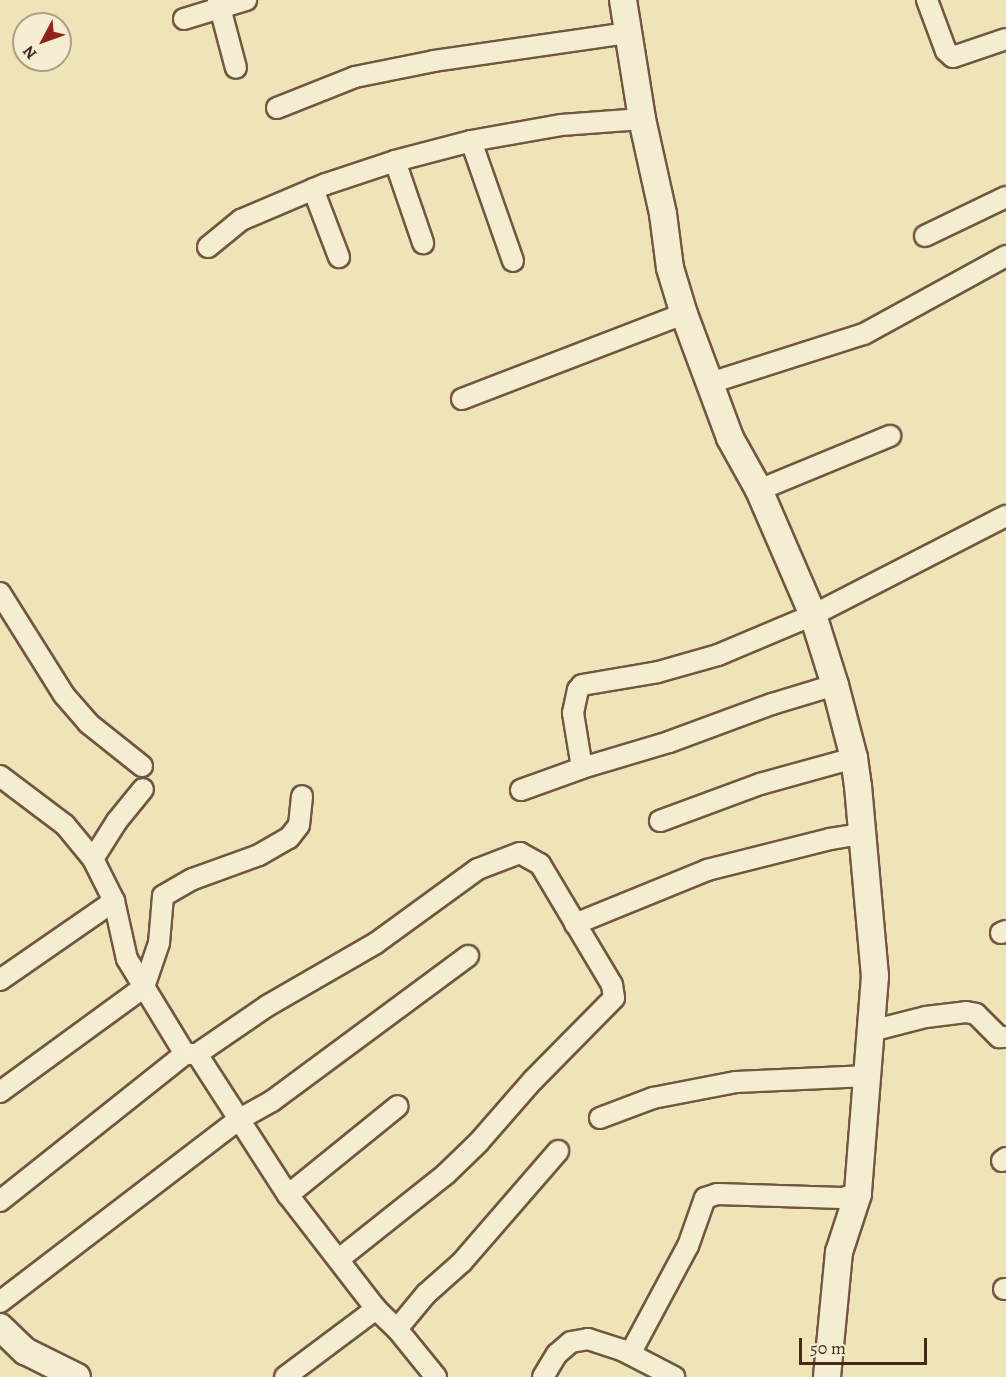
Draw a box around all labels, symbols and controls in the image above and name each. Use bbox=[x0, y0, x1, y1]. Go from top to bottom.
north arrow bbox=[12, 12, 72, 72]
text: N bbox=[18, 41, 42, 64]
scale bar bbox=[802, 1326, 930, 1364]
text: 50 m bbox=[810, 1336, 846, 1360]

